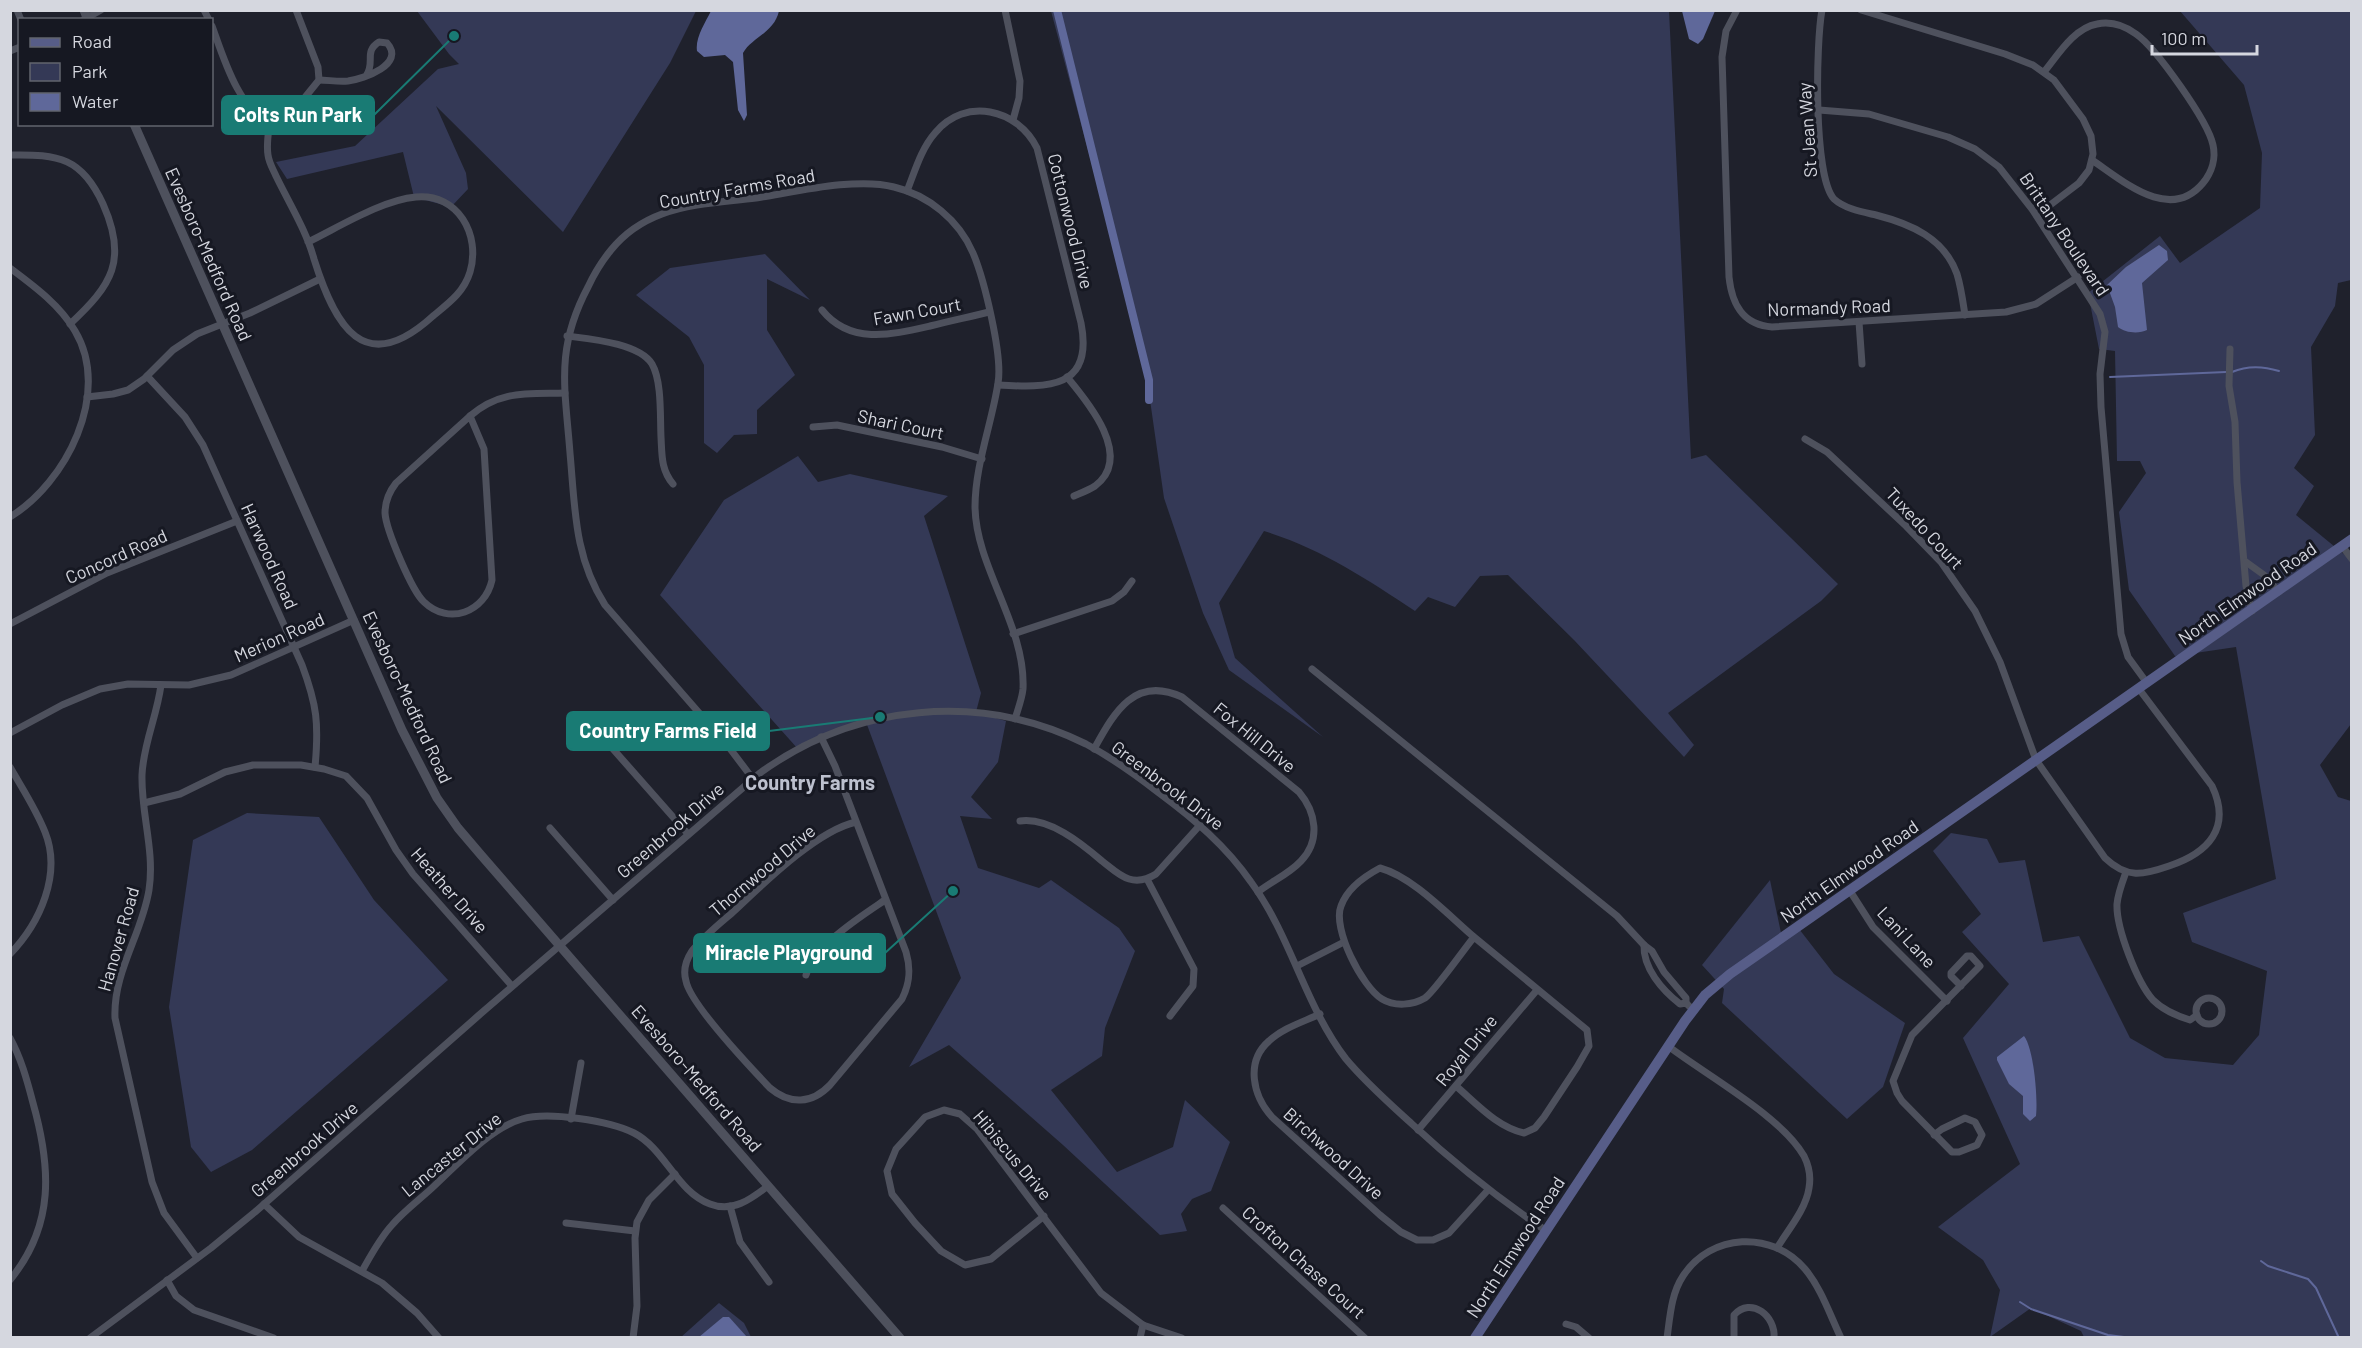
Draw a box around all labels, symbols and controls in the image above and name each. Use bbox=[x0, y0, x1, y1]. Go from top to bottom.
legend bbox=[18, 18, 213, 126]
scale bar bbox=[2152, 18, 2257, 56]
text: 100 m bbox=[2161, 27, 2206, 49]
text: Road bbox=[72, 30, 112, 52]
text: Park bbox=[72, 60, 107, 82]
street label: St Jean Way bbox=[1793, 82, 1821, 178]
text: Water bbox=[72, 90, 119, 112]
callout: Colts Run Park bbox=[222, 96, 374, 134]
text: Colts Run Park bbox=[234, 102, 363, 126]
street label: Cottonwood Drive bbox=[1044, 151, 1098, 291]
street label: Country Farms Road bbox=[657, 163, 817, 213]
street label: Evesboro-Medford Road bbox=[161, 164, 257, 344]
street label: Brittany Boulevard bbox=[2016, 168, 2114, 300]
street label: Fawn Court bbox=[871, 292, 963, 330]
street label: Normandy Road bbox=[1767, 294, 1891, 320]
street label: Shari Court bbox=[856, 404, 946, 444]
street label: Tuxedo Court bbox=[1882, 483, 1968, 573]
street label: Harwood Road bbox=[237, 500, 303, 612]
street label: Concord Road bbox=[62, 524, 170, 588]
street label: North Elmwood Road bbox=[2174, 537, 2320, 649]
street label: Merion Road bbox=[230, 607, 328, 667]
street label: Evesboro-Medford Road bbox=[358, 607, 458, 787]
street label: Fox Hill Drive bbox=[1209, 697, 1301, 777]
callout: Country Farms Field bbox=[567, 712, 769, 750]
text: Country Farms Field bbox=[579, 718, 757, 742]
street label: Greenbrook Drive bbox=[1107, 736, 1229, 834]
district label: Country Farms bbox=[745, 770, 875, 794]
street label: Greenbrook Drive bbox=[612, 777, 728, 883]
street label: North Elmwood Road bbox=[1776, 815, 1922, 927]
street label: Thornwood Drive bbox=[705, 819, 819, 921]
street label: Heather Drive bbox=[407, 843, 493, 937]
street label: Hanover Road bbox=[93, 884, 143, 994]
street label: Lani Lane bbox=[1873, 902, 1941, 972]
callout: Miracle Playground bbox=[694, 934, 885, 972]
text: Miracle Playground bbox=[705, 940, 873, 964]
street label: Evesboro-Medford Road bbox=[627, 1000, 767, 1156]
street label: Royal Drive bbox=[1431, 1010, 1501, 1090]
street label: Greenbrook Drive bbox=[246, 1096, 362, 1202]
street label: Birchwood Drive bbox=[1279, 1102, 1389, 1204]
street label: Hibiscus Drive bbox=[969, 1105, 1057, 1205]
street label: Lancaster Drive bbox=[397, 1107, 505, 1201]
street label: North Elmwood Road bbox=[1461, 1172, 1569, 1322]
street label: Crofton Chase Court bbox=[1238, 1201, 1370, 1323]

